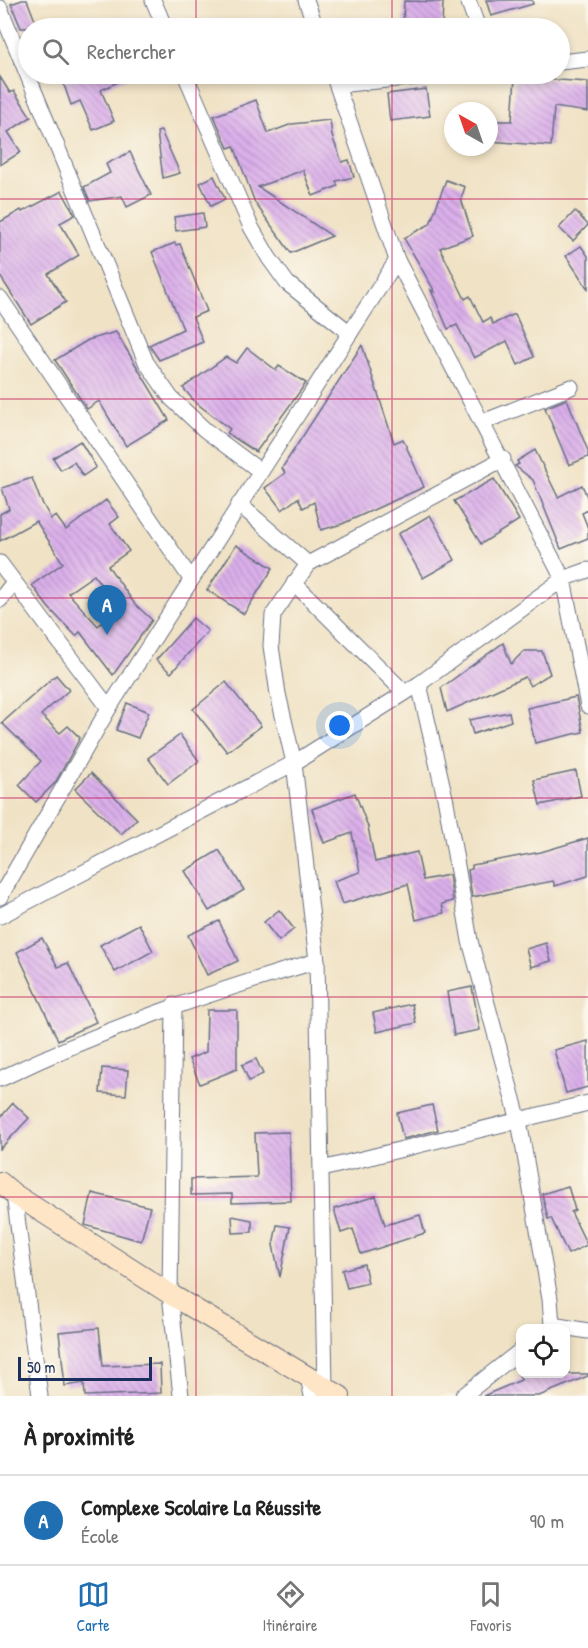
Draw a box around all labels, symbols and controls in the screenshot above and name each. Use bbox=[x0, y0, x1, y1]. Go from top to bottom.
search box bbox=[18, 18, 570, 84]
icon: search bbox=[39, 35, 72, 68]
text: Rechercher bbox=[87, 36, 176, 66]
north arrow bbox=[444, 102, 498, 156]
pin: A bbox=[88, 586, 126, 635]
your location bbox=[325, 711, 354, 740]
map controls bbox=[516, 1324, 570, 1378]
button: locate bbox=[516, 1324, 570, 1378]
scale bar bbox=[18, 1354, 152, 1382]
text: 50 m bbox=[27, 1356, 56, 1378]
text: À proximité bbox=[24, 1418, 135, 1453]
text: Complexe Scolaire La Réussite bbox=[81, 1492, 321, 1522]
text: A bbox=[39, 1507, 48, 1534]
text: 90 m bbox=[530, 1507, 564, 1534]
text: École bbox=[81, 1522, 119, 1549]
tab: Carte bbox=[76, 1578, 110, 1636]
tab: Itinéraire bbox=[263, 1578, 318, 1636]
tab: Favoris bbox=[470, 1578, 511, 1636]

